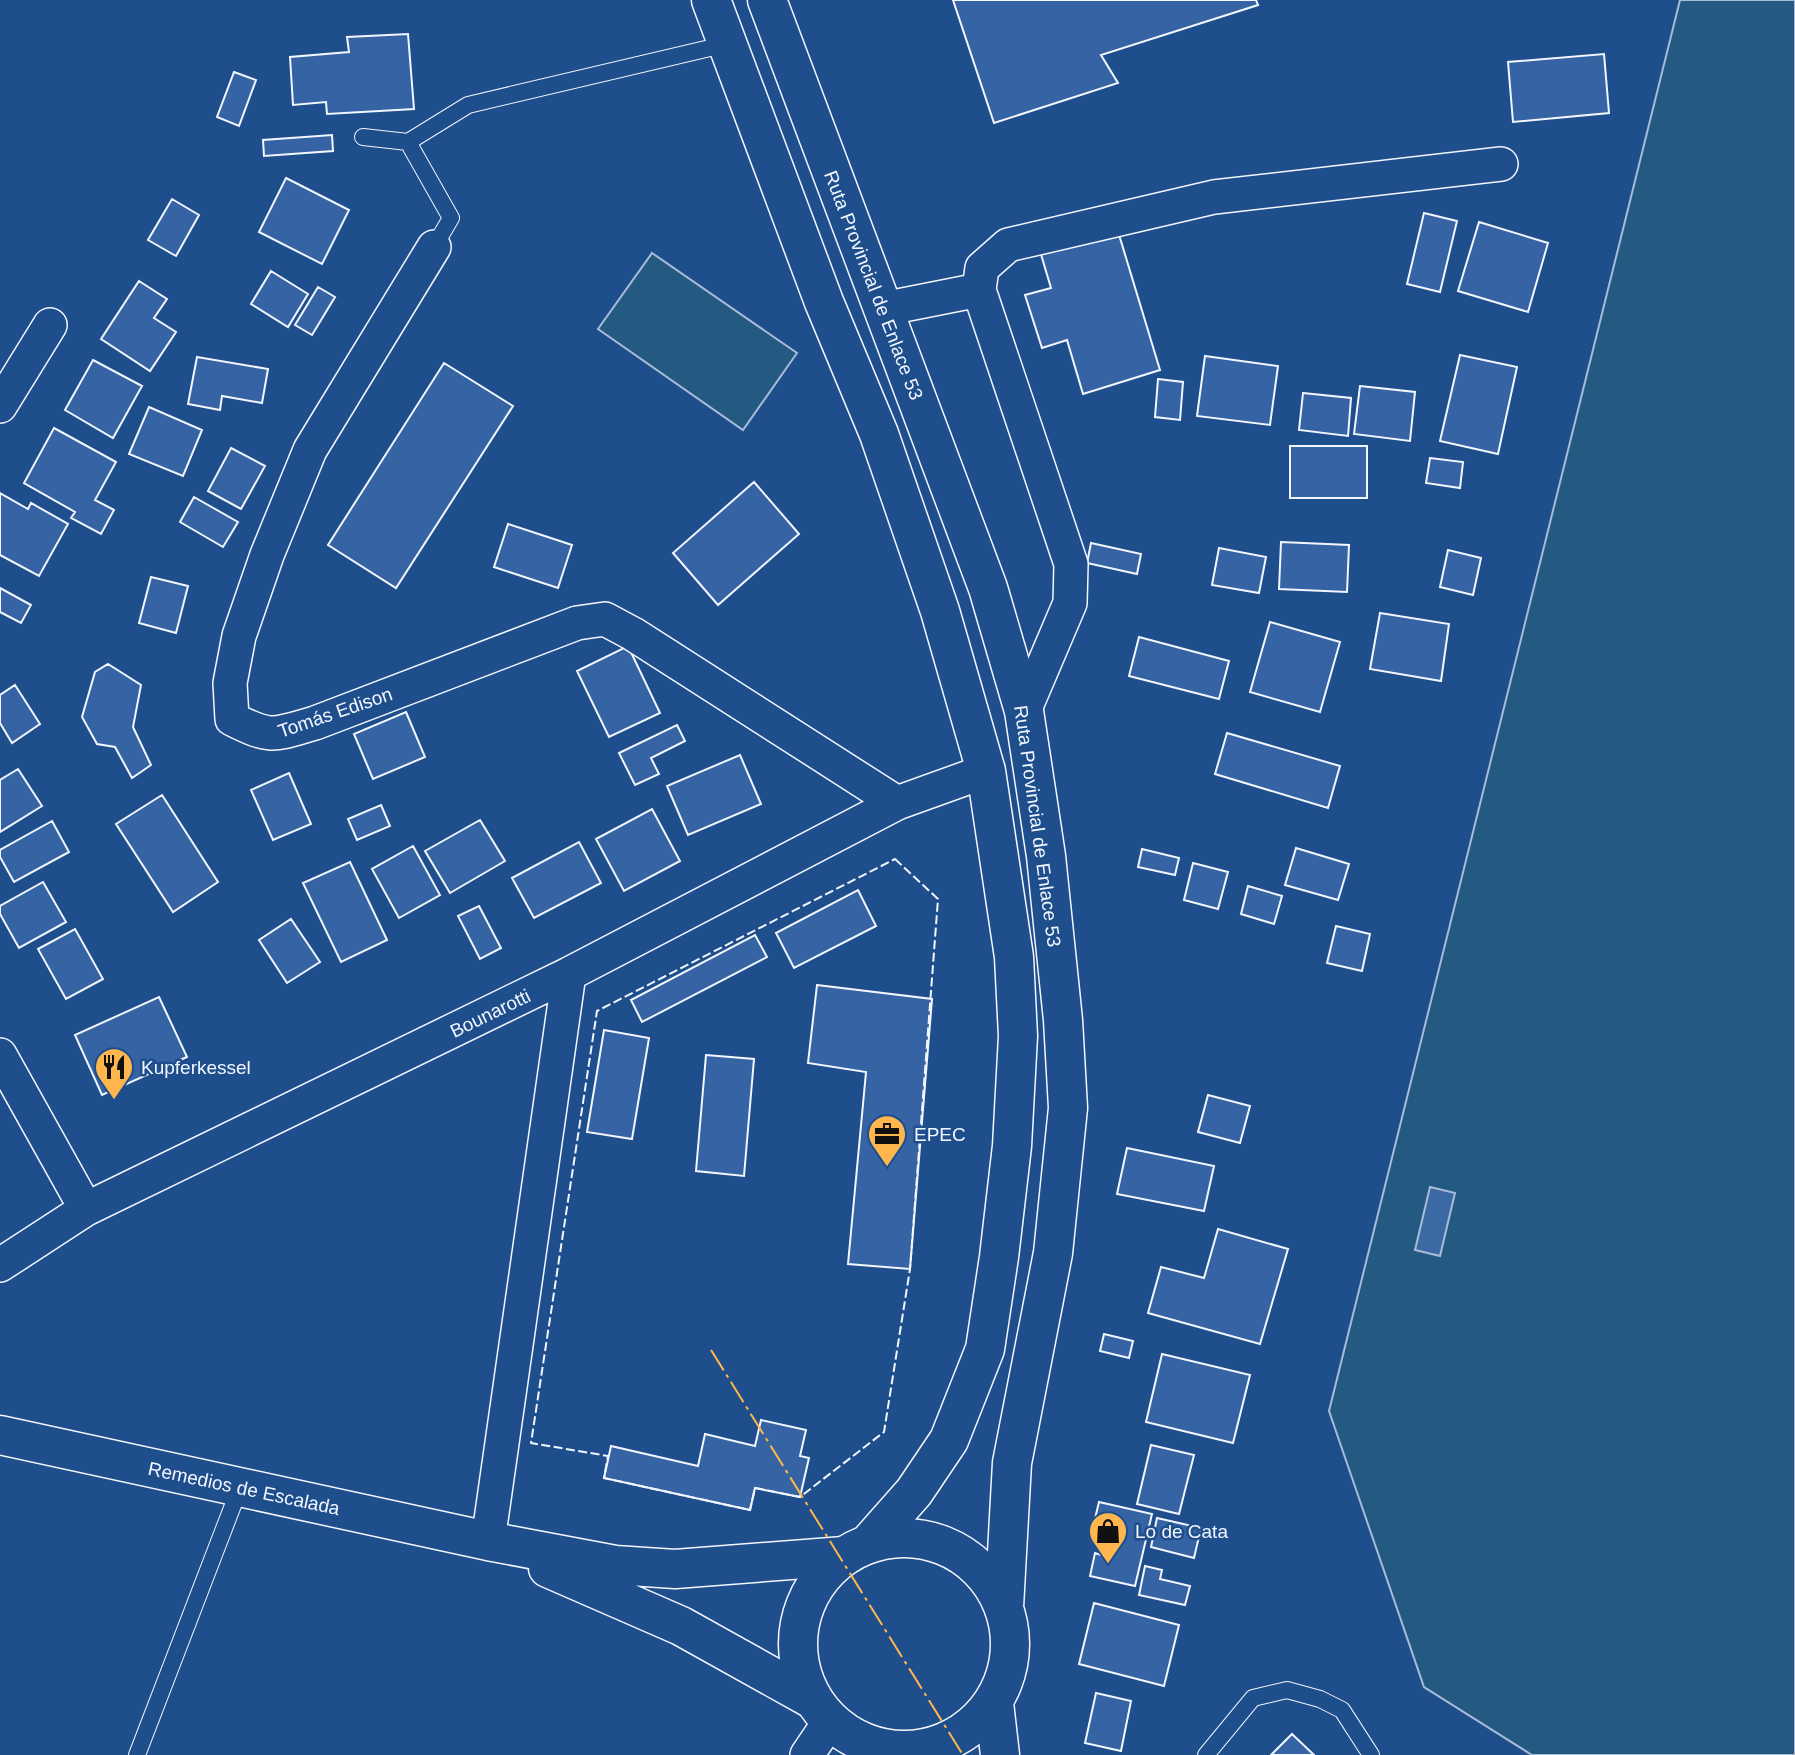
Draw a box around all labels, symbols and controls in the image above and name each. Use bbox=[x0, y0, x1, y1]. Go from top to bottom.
street label: Ruta Provincial de Enlace 53 bbox=[820, 168, 927, 403]
street label: Tomás Edison bbox=[275, 683, 395, 742]
street label: Ruta Provincial de Enlace 53 bbox=[1010, 704, 1065, 948]
street label: Bounarotti bbox=[447, 985, 534, 1042]
restaurant icon: Kupferkessel bbox=[93, 1046, 135, 1101]
place label: Kupferkessel bbox=[141, 1057, 251, 1078]
office icon: EPEC bbox=[866, 1113, 908, 1168]
place label: EPEC bbox=[914, 1124, 966, 1145]
street label: Remedios de Escalada bbox=[146, 1458, 342, 1519]
shop icon: Lo de Cata bbox=[1087, 1510, 1129, 1565]
place label: Lo de Cata bbox=[1135, 1521, 1228, 1542]

